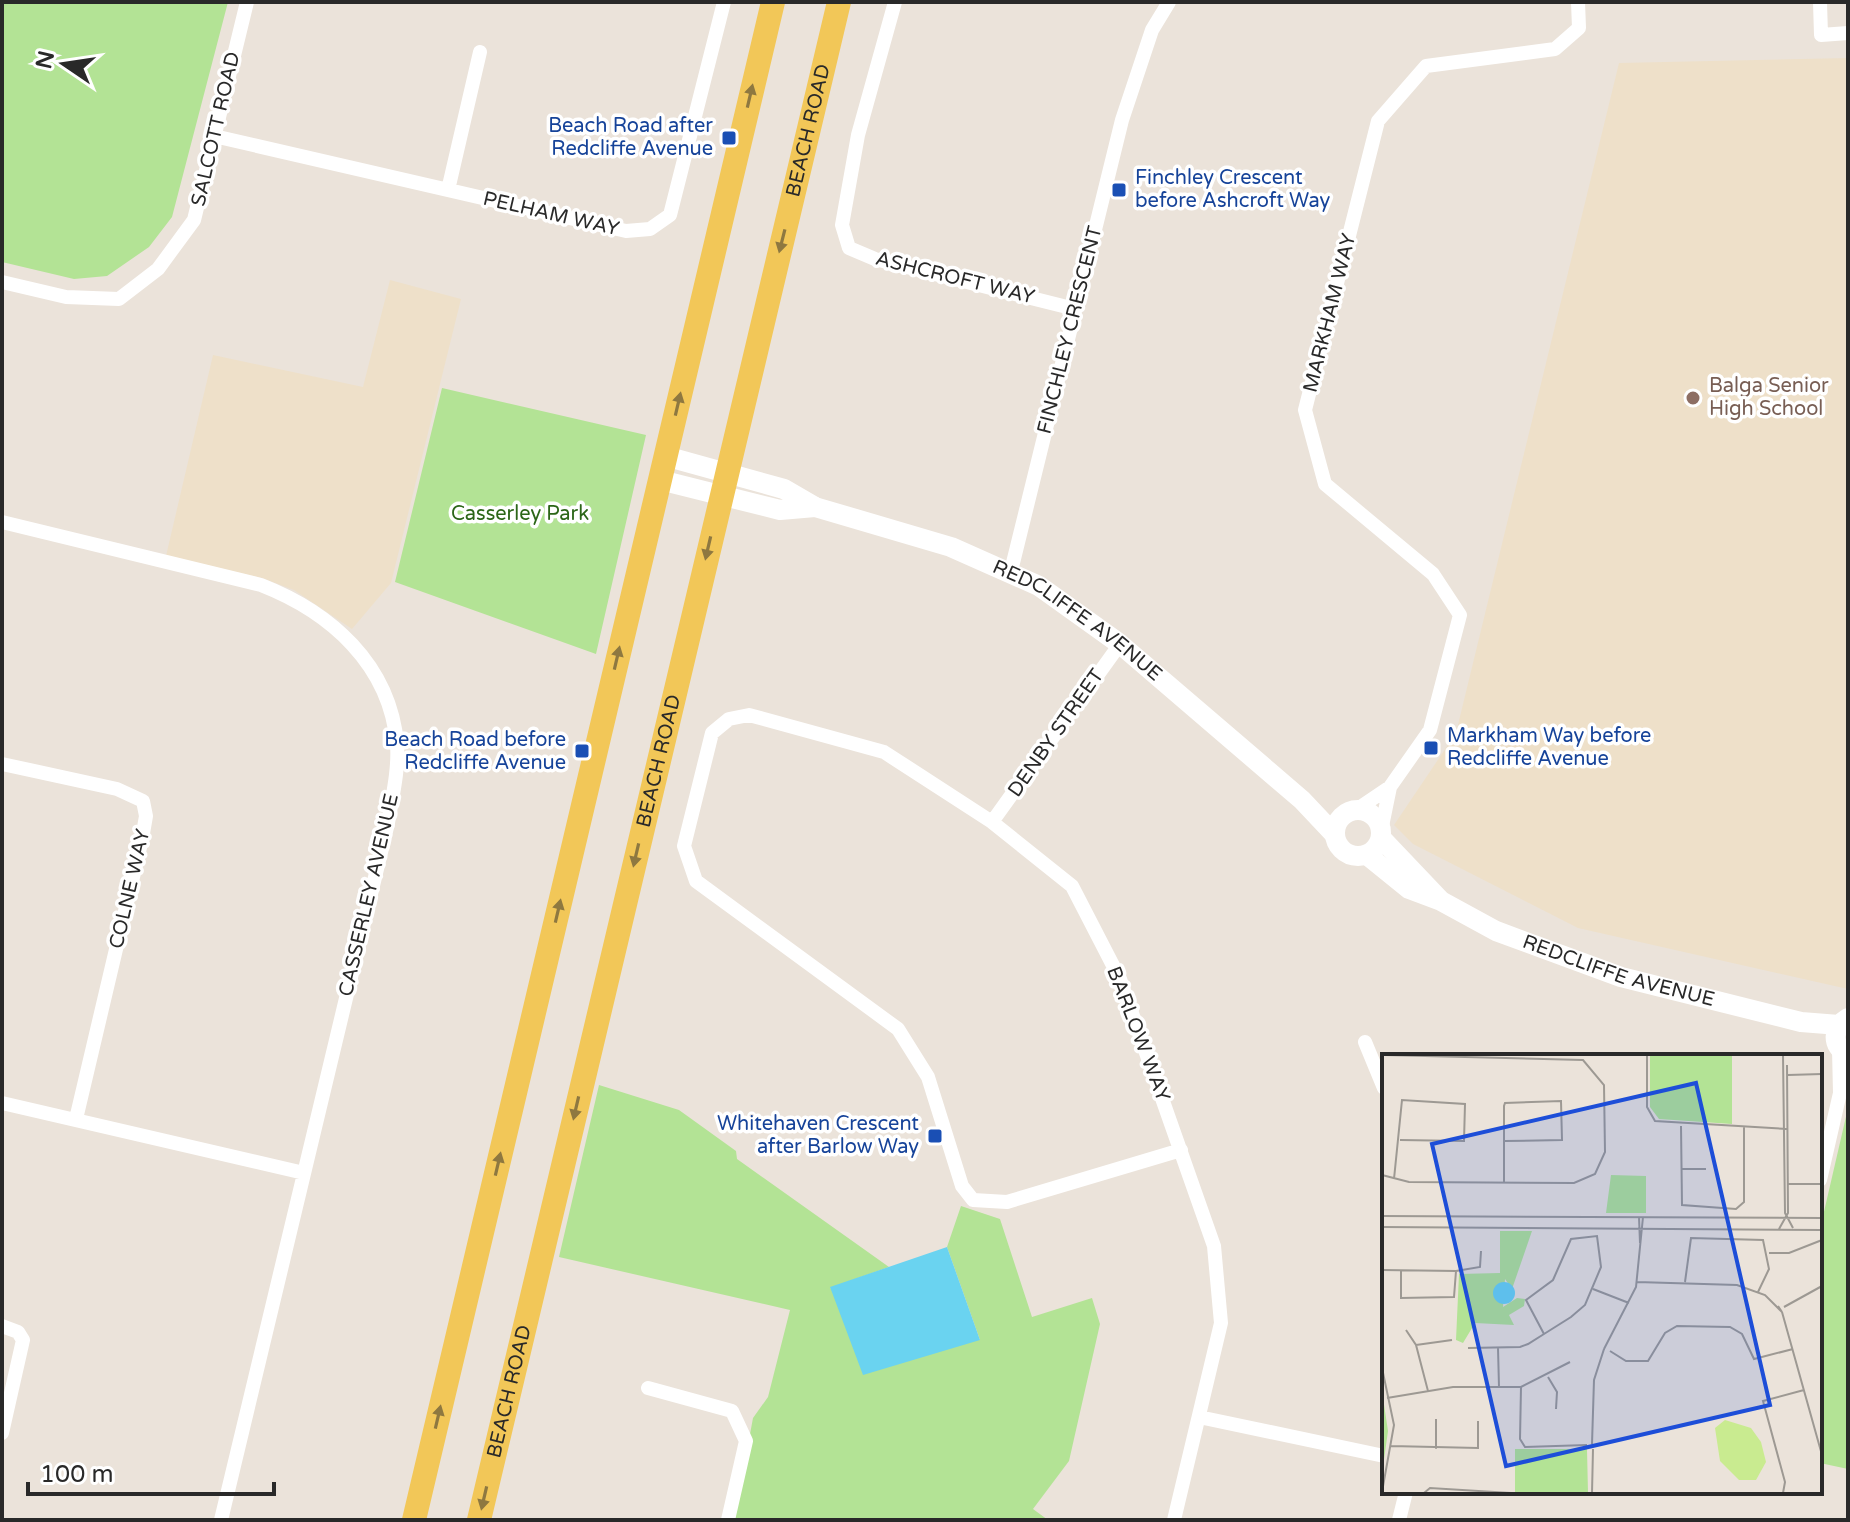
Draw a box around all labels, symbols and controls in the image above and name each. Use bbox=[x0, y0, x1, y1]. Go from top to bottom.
north arrow bbox=[24, 24, 104, 104]
text: N bbox=[31, 48, 60, 71]
street label: SALCOTT ROAD bbox=[187, 50, 245, 208]
street label: BEACH ROAD bbox=[781, 62, 836, 199]
one-way arrow bbox=[745, 84, 757, 109]
place label: Beach Road after Redcliffe Avenue bbox=[548, 114, 713, 161]
marker: Beach Road after Redcliffe Avenue bbox=[720, 129, 738, 147]
place label: Finchley Crescent before Ashcroft Way bbox=[1135, 166, 1331, 213]
marker: Finchley Crescent before Ashcroft Way bbox=[1110, 181, 1128, 199]
street label: PELHAM WAY bbox=[481, 187, 622, 241]
street label: FINCHLEY CRESCENT bbox=[1033, 224, 1107, 436]
one-way arrow bbox=[775, 229, 787, 254]
street label: MARKHAM WAY bbox=[1299, 231, 1361, 395]
street label: ASHCROFT WAY bbox=[873, 247, 1037, 309]
place label: Balga Senior High School bbox=[1709, 374, 1829, 421]
marker: Balga Senior High School bbox=[1684, 389, 1702, 407]
one-way arrow bbox=[672, 391, 684, 416]
park label: Casserley Park bbox=[451, 502, 589, 526]
one-way arrow bbox=[701, 535, 714, 560]
street label: REDCLIFFE AVENUE bbox=[989, 555, 1167, 686]
one-way arrow bbox=[612, 645, 624, 670]
street label: DENBY STREET bbox=[1003, 664, 1109, 802]
street label: BEACH ROAD bbox=[632, 692, 686, 830]
place label: Markham Way before Redcliffe Avenue bbox=[1447, 724, 1651, 771]
place label: Beach Road before Redcliffe Avenue bbox=[384, 728, 566, 775]
marker: Markham Way before Redcliffe Avenue bbox=[1422, 739, 1440, 757]
marker: Beach Road before Redcliffe Avenue bbox=[573, 742, 591, 760]
street label: CASSERLEY AVENUE bbox=[334, 791, 404, 999]
street label: COLNE WAY bbox=[105, 827, 155, 951]
one-way arrow bbox=[629, 843, 641, 868]
one-way arrow bbox=[552, 898, 565, 923]
street label: REDCLIFFE AVENUE bbox=[1519, 930, 1717, 1012]
street label: BARLOW WAY bbox=[1101, 963, 1175, 1105]
inset map bbox=[1382, 1054, 1822, 1494]
one-way arrow bbox=[569, 1096, 582, 1121]
place label: Whitehaven Crescent after Barlow Way bbox=[717, 1112, 919, 1159]
marker: Whitehaven Crescent after Barlow Way bbox=[926, 1127, 944, 1145]
one-way arrow bbox=[492, 1151, 505, 1176]
street label: BEACH ROAD bbox=[482, 1323, 537, 1460]
one-way arrow bbox=[433, 1404, 445, 1429]
scale bar bbox=[28, 1446, 274, 1496]
text: 100 m bbox=[40, 1460, 114, 1489]
one-way arrow bbox=[477, 1485, 490, 1510]

